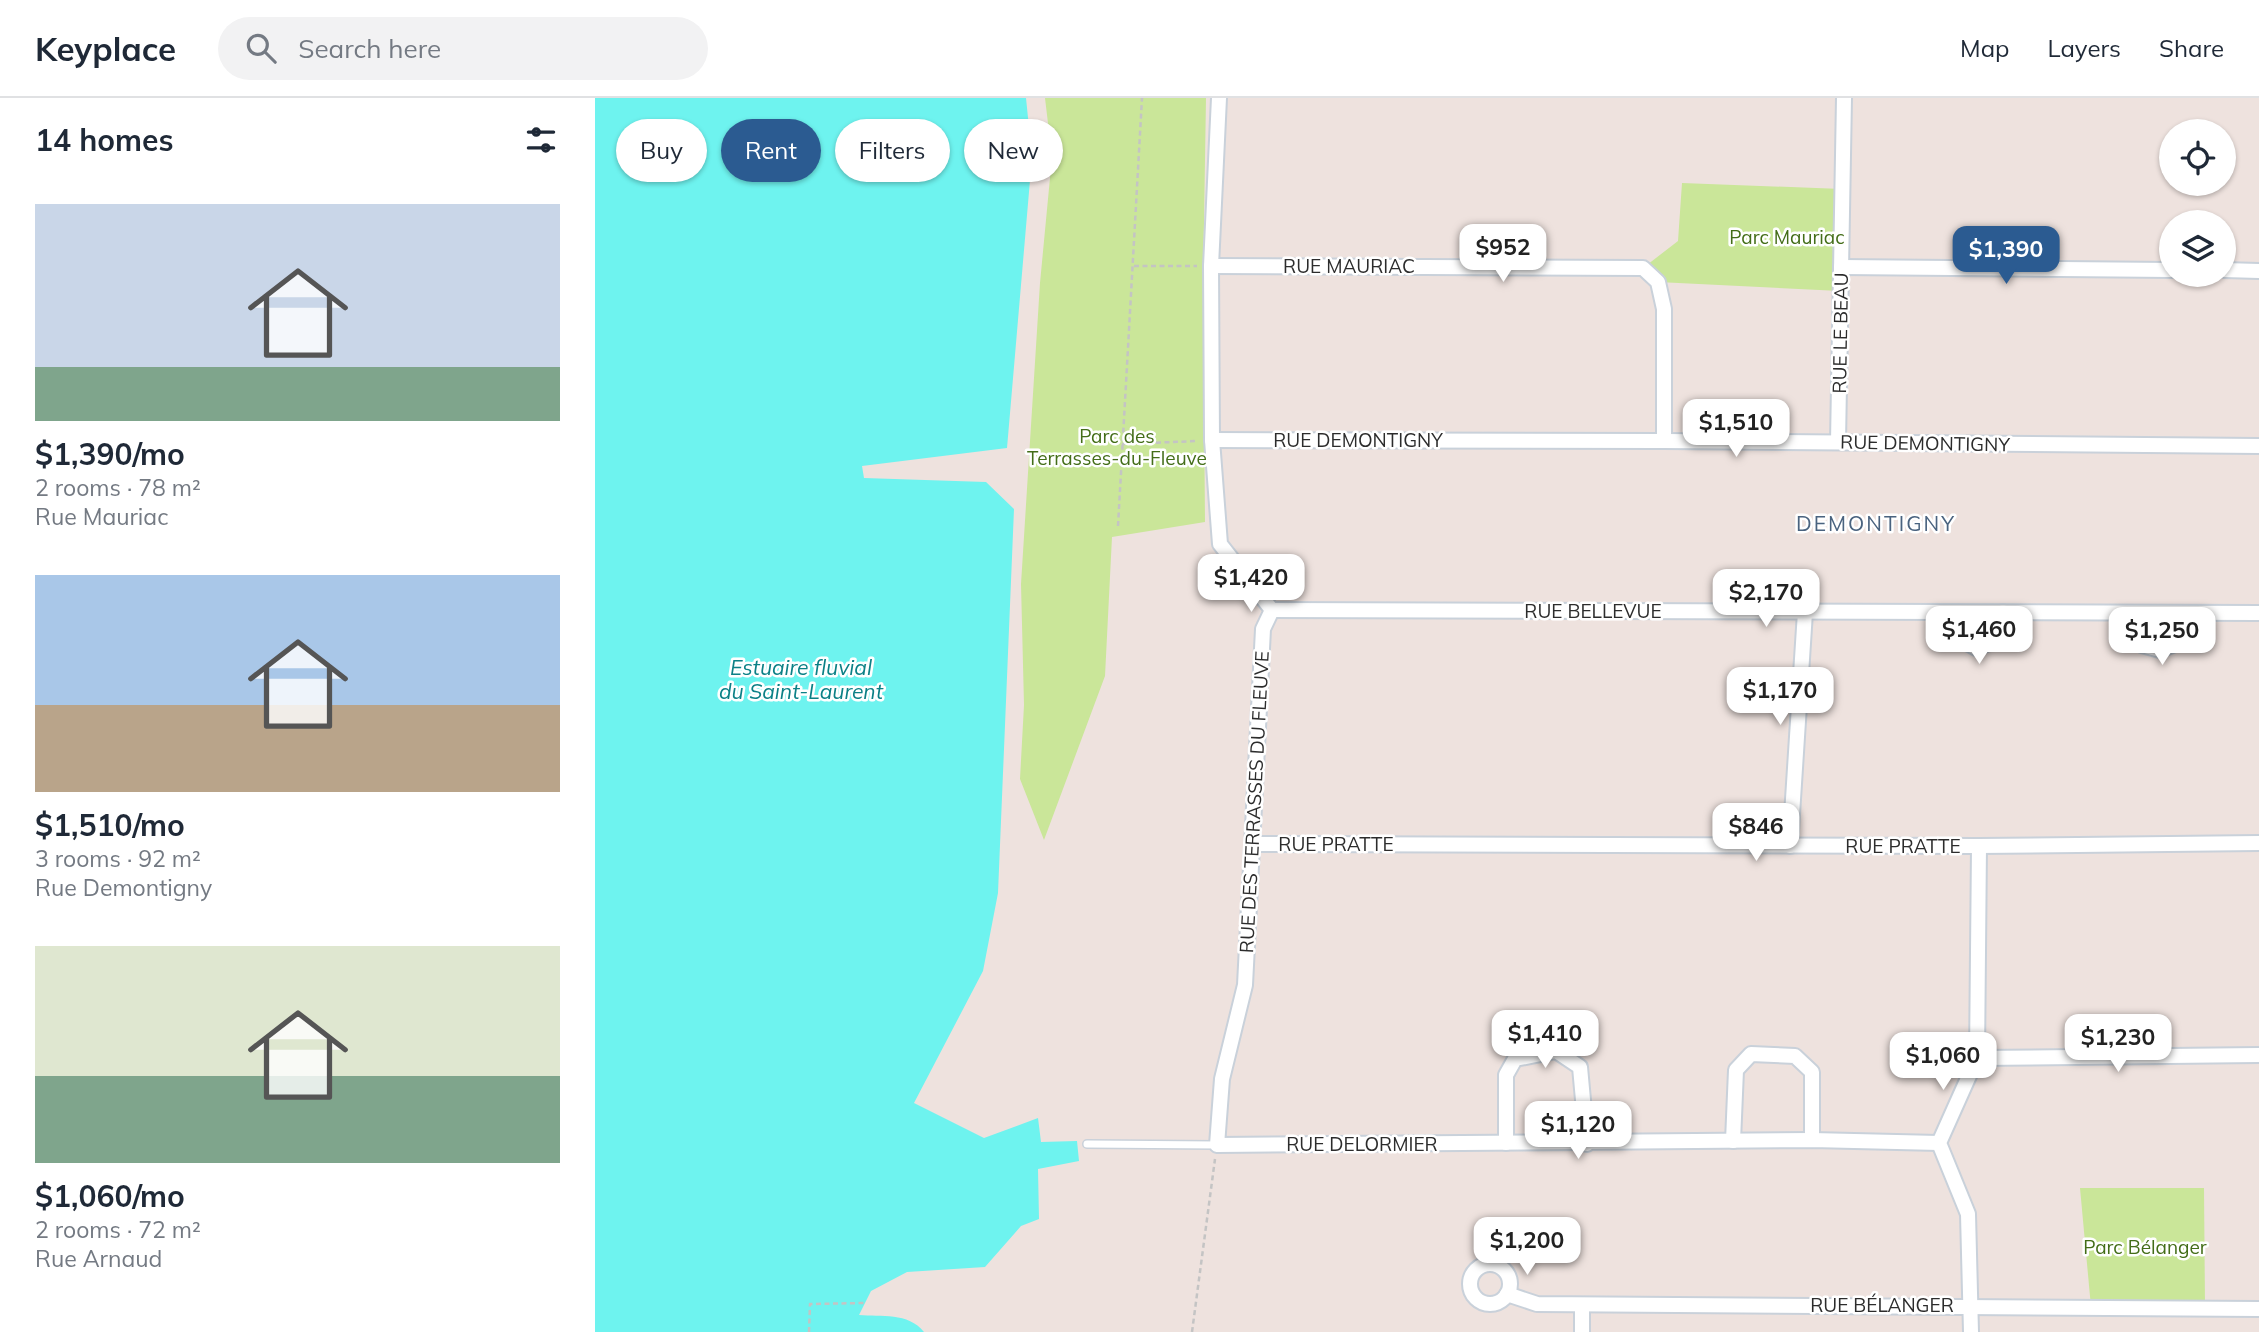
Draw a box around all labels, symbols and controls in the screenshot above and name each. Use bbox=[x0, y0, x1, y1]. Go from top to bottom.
search box bbox=[218, 17, 708, 80]
text: Keyplace bbox=[35, 28, 176, 69]
icon: search bbox=[242, 29, 280, 67]
text: Search here bbox=[298, 32, 441, 65]
text: Map bbox=[1960, 33, 2009, 63]
text: Layers bbox=[2047, 33, 2121, 63]
text: Share bbox=[2159, 33, 2224, 63]
chip: Buy bbox=[616, 119, 707, 182]
chip: Rent bbox=[721, 119, 821, 182]
chip: Filters bbox=[835, 119, 950, 182]
chip: New bbox=[964, 119, 1063, 182]
map controls bbox=[2159, 119, 2236, 287]
button: locate bbox=[2159, 119, 2236, 196]
text: 14 homes bbox=[35, 121, 174, 159]
icon: filters bbox=[522, 121, 560, 159]
button: layers bbox=[2159, 210, 2236, 287]
pin: $952 bbox=[1462, 225, 1544, 284]
park label: Parc Mauriac bbox=[1729, 225, 1845, 249]
pin: $1,390 bbox=[1949, 226, 2063, 286]
text: $952 bbox=[1475, 232, 1531, 261]
text: $1,390 bbox=[1969, 234, 2043, 263]
icon: home bbox=[235, 250, 361, 376]
street label: RUE MAURIAC bbox=[1283, 254, 1415, 278]
street label: RUE LE BEAU bbox=[1827, 272, 1853, 394]
pin: $1,510 bbox=[1679, 400, 1793, 459]
text: $1,510 bbox=[1699, 407, 1773, 436]
park label: Parc des Terrasses-du-Fleuve bbox=[1027, 424, 1207, 470]
street label: RUE DEMONTIGNY bbox=[1273, 428, 1443, 452]
street label: RUE DEMONTIGNY bbox=[1840, 430, 2011, 456]
text: $1,390/mo bbox=[35, 435, 185, 473]
text: 2 rooms · 78 m² bbox=[35, 473, 201, 502]
text: Rue Mauriac bbox=[35, 502, 169, 531]
district label: DEMONTIGNY bbox=[1796, 510, 1956, 536]
pin: $1,420 bbox=[1194, 554, 1308, 614]
text: $1,420 bbox=[1214, 562, 1288, 591]
pin: $2,170 bbox=[1709, 570, 1823, 629]
text: $2,170 bbox=[1729, 577, 1803, 606]
street label: RUE BELLEVUE bbox=[1524, 599, 1662, 623]
pin: $1,460 bbox=[1922, 606, 2036, 666]
pin: $1,250 bbox=[2105, 608, 2219, 667]
text: $1,460 bbox=[1942, 614, 2016, 643]
text: $1,250 bbox=[2125, 615, 2199, 644]
icon: home bbox=[235, 621, 361, 747]
street label: RUE DES TERRASSES DU FLEUVE bbox=[1234, 650, 1274, 954]
water label: Estuaire fluvial du Saint-Laurent bbox=[719, 654, 884, 704]
pin: $1,170 bbox=[1723, 668, 1837, 727]
text: $1,170 bbox=[1743, 675, 1817, 704]
pin: $846 bbox=[1715, 804, 1797, 863]
text: $1,510/mo bbox=[35, 806, 185, 844]
text: $846 bbox=[1728, 811, 1784, 840]
street label: RUE PRATTE bbox=[1278, 832, 1394, 856]
street label: RUE PRATTE bbox=[1845, 834, 1961, 858]
text: 3 rooms · 92 m² bbox=[35, 844, 201, 873]
text: Rue Demontigny bbox=[35, 873, 212, 902]
icon: home bbox=[235, 992, 361, 1118]
pin: $1,410 bbox=[1488, 1010, 1602, 1070]
pin: $1,230 bbox=[2061, 1014, 2175, 1074]
text: $1,410 bbox=[1508, 1018, 1582, 1047]
text: $1,230 bbox=[2081, 1022, 2155, 1051]
pin: $1,060 bbox=[1886, 1032, 2000, 1092]
text: $1,060 bbox=[1906, 1040, 1980, 1069]
pin: $1,120 bbox=[1521, 1102, 1635, 1161]
text: $1,120 bbox=[1541, 1109, 1615, 1138]
street label: RUE DELORMIER bbox=[1286, 1132, 1438, 1156]
text: $1,060/mo bbox=[35, 1177, 185, 1215]
text: 2 rooms · 72 m² bbox=[35, 1215, 201, 1244]
pin: $1,200 bbox=[1470, 1218, 1584, 1277]
text: $1,200 bbox=[1490, 1225, 1564, 1254]
park label: Parc Bélanger bbox=[2083, 1235, 2207, 1259]
text: Rue Arnaud bbox=[35, 1244, 162, 1273]
street label: RUE BÉLANGER bbox=[1810, 1293, 1954, 1317]

